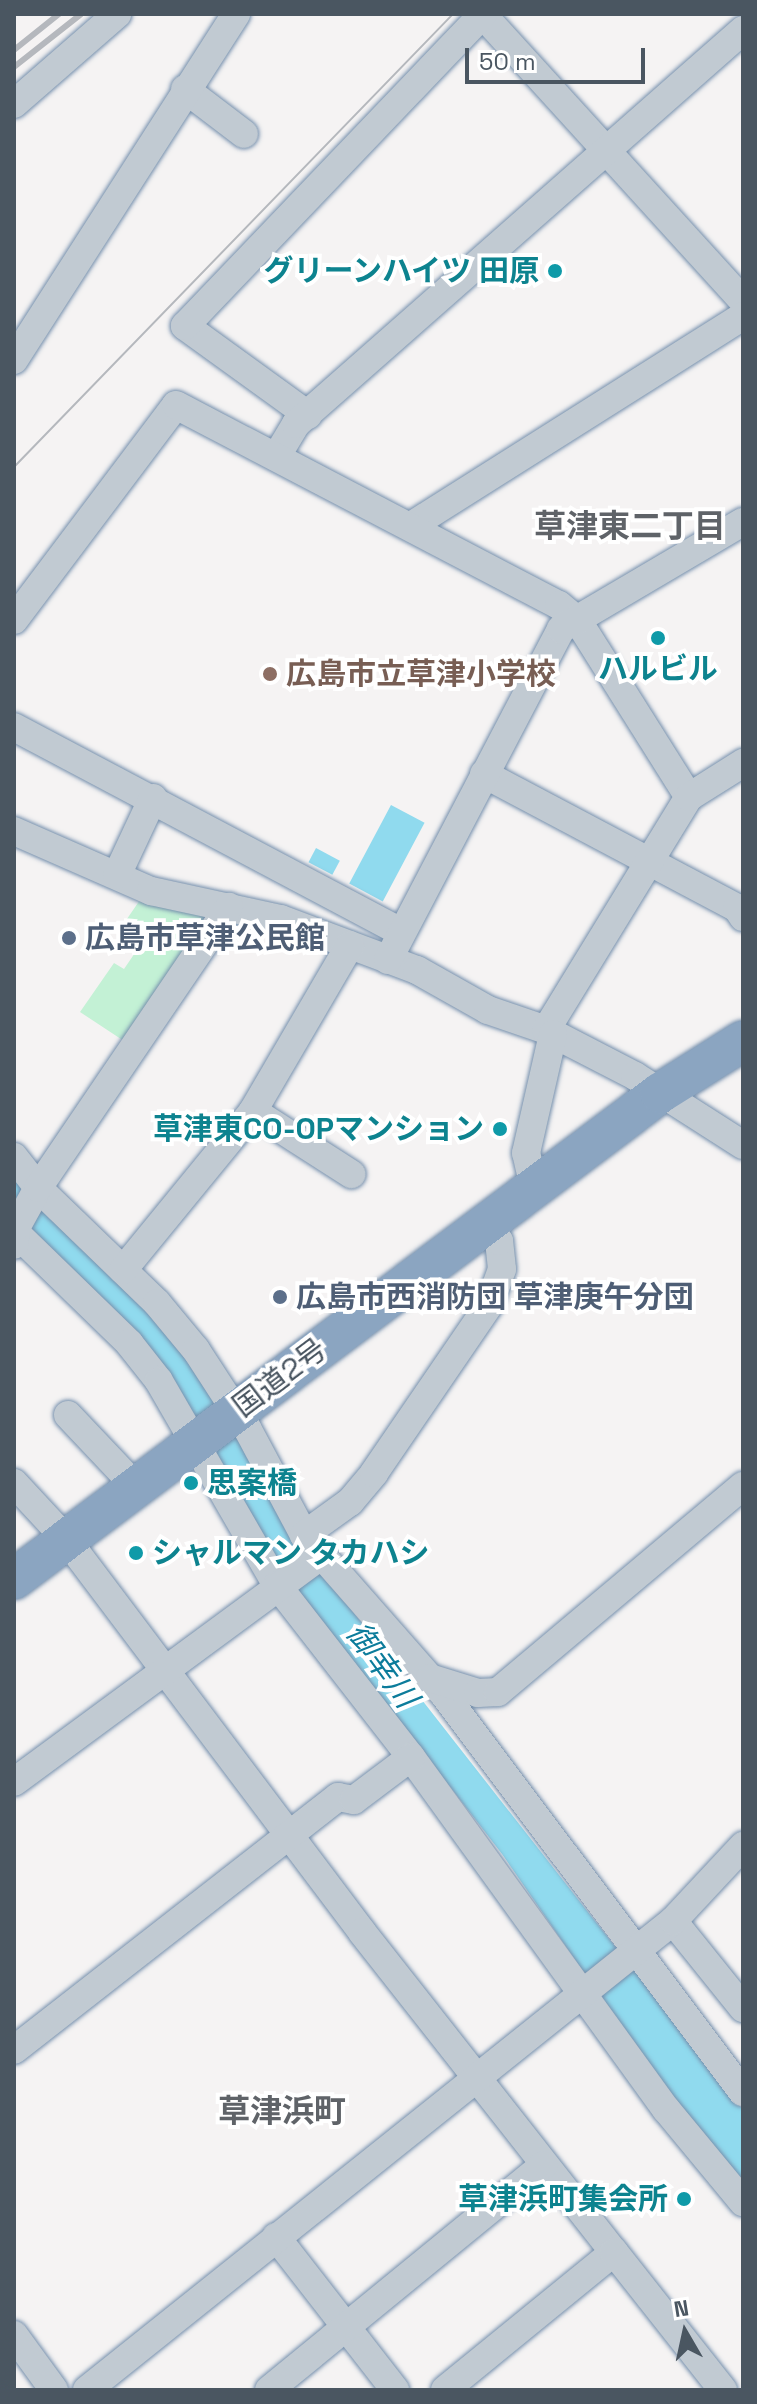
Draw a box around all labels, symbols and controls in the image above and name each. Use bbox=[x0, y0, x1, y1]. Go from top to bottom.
scale bar bbox=[469, 32, 649, 82]
text: 50 m bbox=[479, 46, 536, 77]
place label: グリーンハイツ 田原 bbox=[261, 253, 539, 289]
marker: グリーンハイツ 田原 bbox=[546, 262, 564, 280]
district label: 草津東二丁目 bbox=[534, 507, 726, 545]
marker: ハルビル bbox=[649, 629, 667, 647]
place label: ハルビル bbox=[598, 651, 718, 687]
place label: 広島市立草津小学校 bbox=[286, 656, 556, 692]
marker: 広島市立草津小学校 bbox=[261, 665, 279, 683]
place label: 広島市草津公民館 bbox=[85, 920, 325, 956]
marker: 広島市草津公民館 bbox=[60, 929, 78, 947]
place label: 草津東CO-OPマンション bbox=[153, 1111, 484, 1147]
marker: 草津東CO-OPマンション bbox=[491, 1120, 509, 1138]
place label: 広島市西消防団 草津庚午分団 bbox=[296, 1279, 694, 1315]
marker: 広島市西消防団 草津庚午分団 bbox=[271, 1288, 289, 1306]
street label: 国道2号 bbox=[226, 1331, 334, 1425]
place label: 思案橋 bbox=[207, 1465, 297, 1501]
marker: 思案橋 bbox=[182, 1474, 200, 1492]
place label: シャルマン タカハシ bbox=[152, 1535, 430, 1571]
marker: シャルマン タカハシ bbox=[127, 1544, 145, 1562]
water label: 御幸川 bbox=[338, 1615, 426, 1715]
district label: 草津浜町 bbox=[218, 2092, 346, 2130]
place label: 草津浜町集会所 bbox=[458, 2181, 668, 2217]
marker: 草津浜町集会所 bbox=[675, 2190, 693, 2208]
north arrow bbox=[645, 2292, 725, 2372]
text: N bbox=[672, 2293, 691, 2323]

